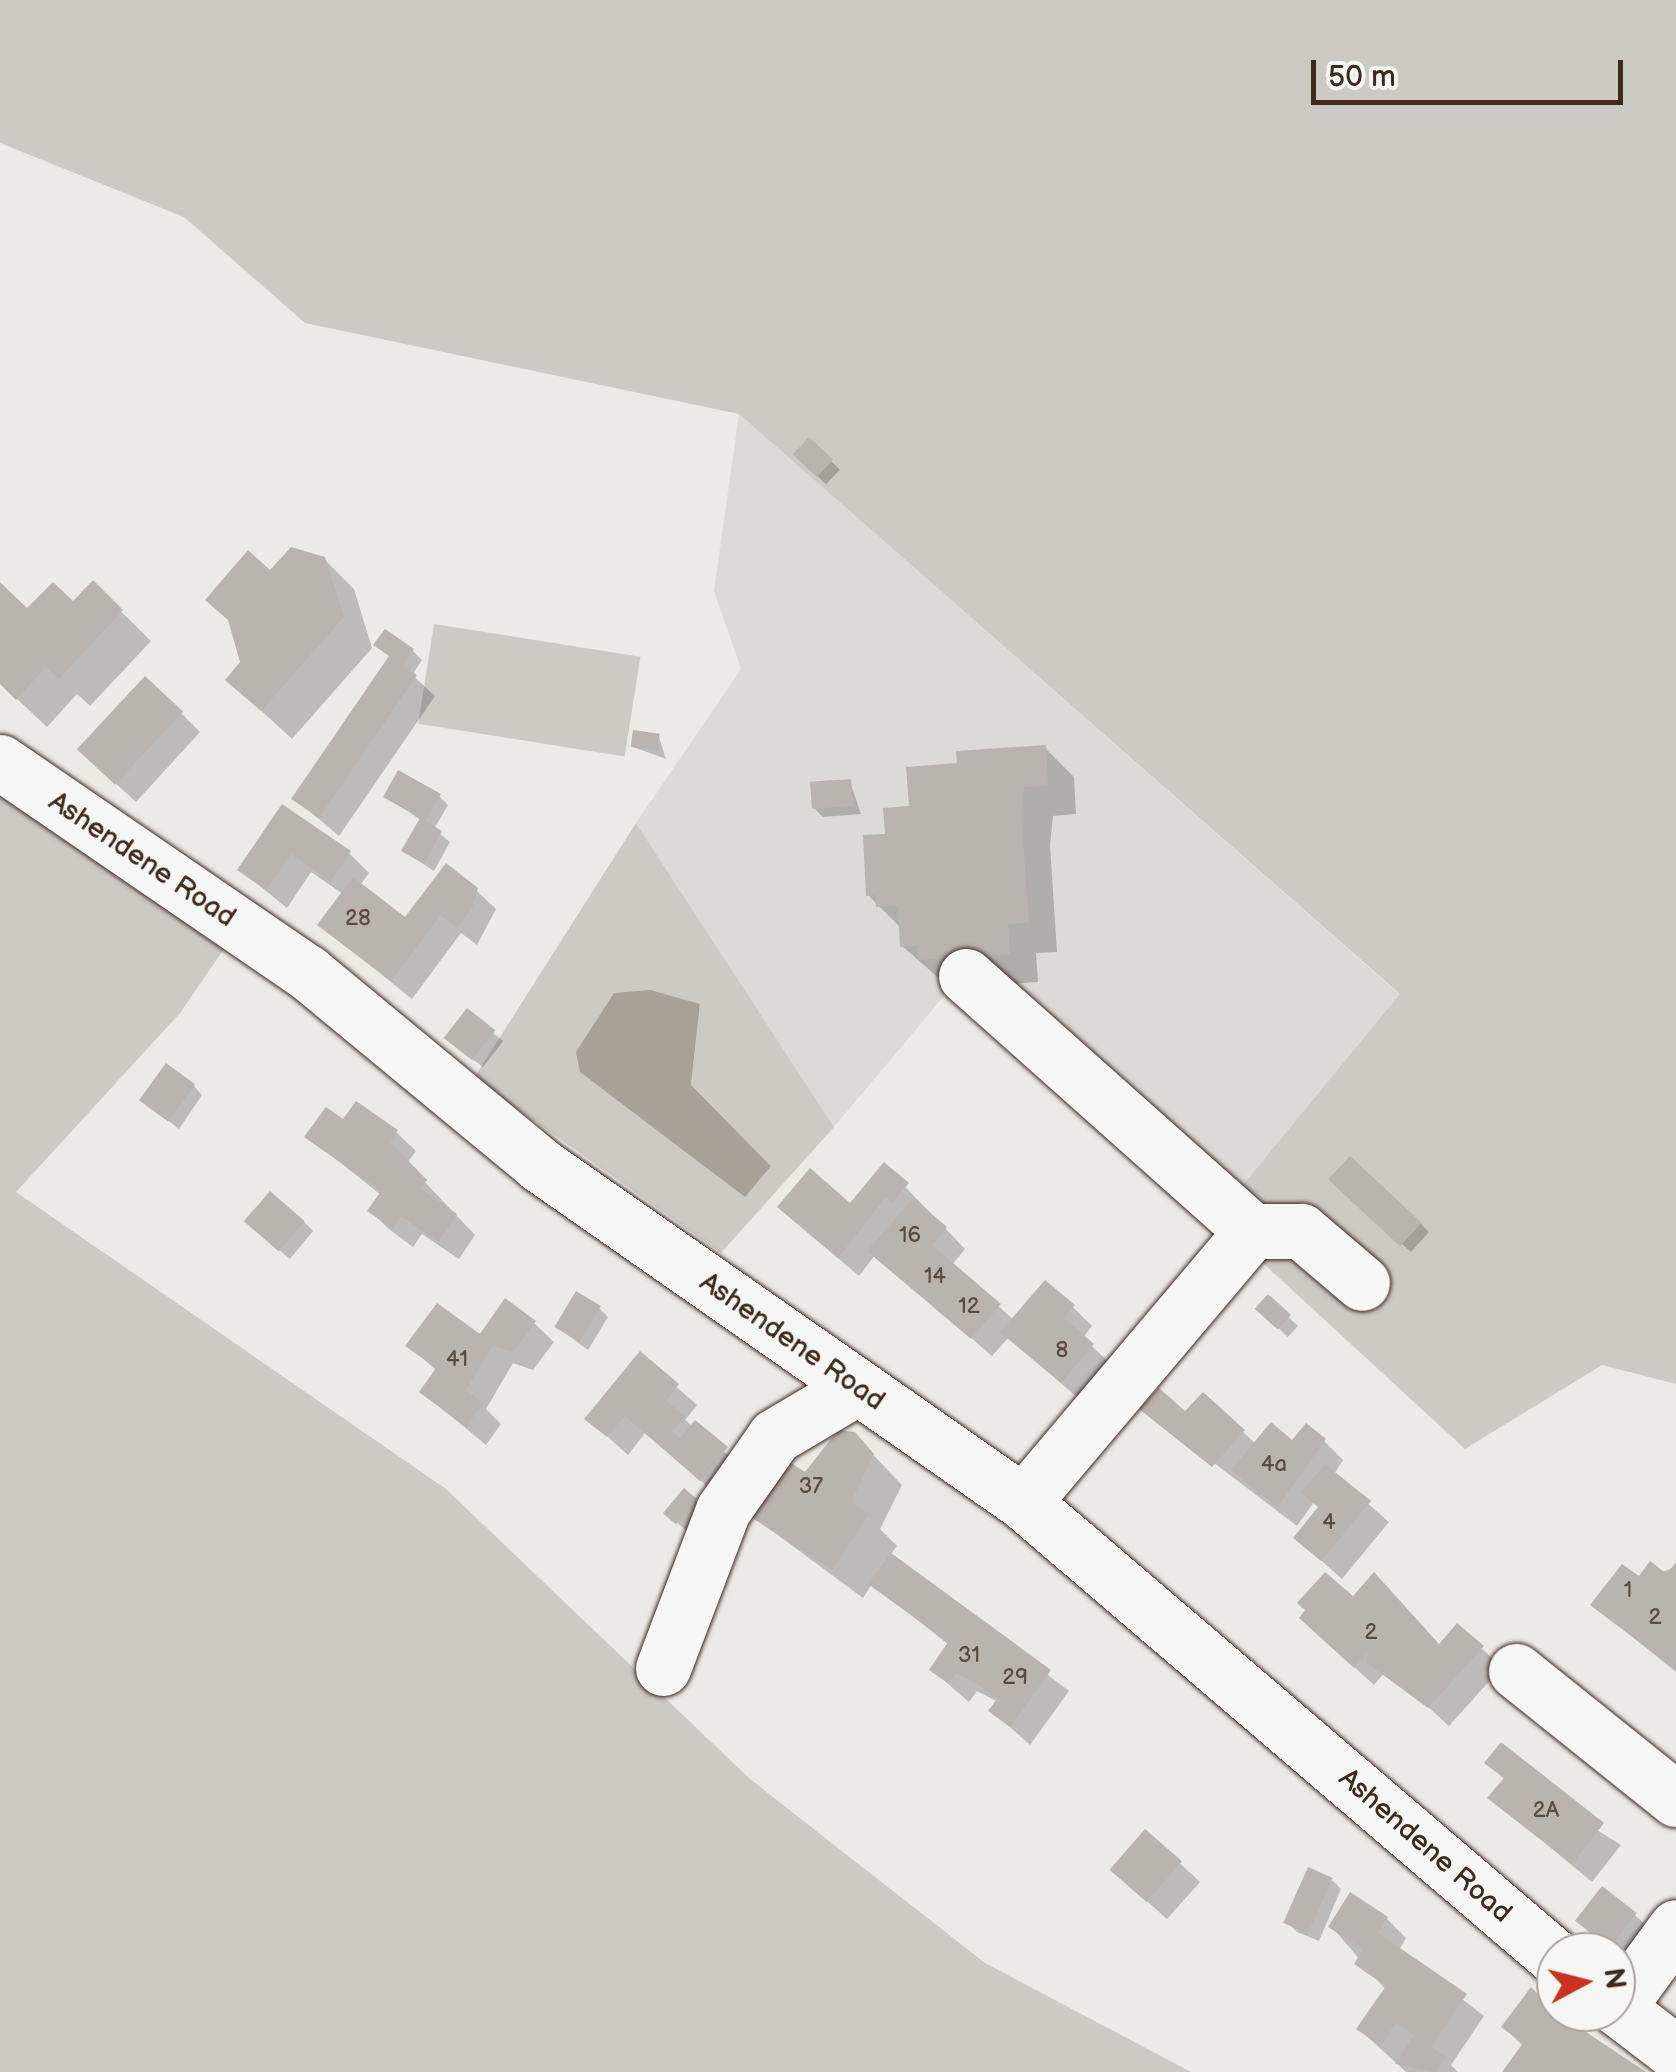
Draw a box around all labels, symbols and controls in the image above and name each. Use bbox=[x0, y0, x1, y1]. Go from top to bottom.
scale bar bbox=[1316, 40, 1628, 102]
text: 50 m bbox=[1328, 59, 1396, 95]
street label: Ashendene Road bbox=[42, 785, 242, 935]
house number: 28 bbox=[345, 906, 371, 932]
house number: 16 bbox=[899, 1223, 921, 1249]
house number: 14 bbox=[924, 1264, 946, 1290]
street label: Ashendene Road bbox=[693, 1266, 891, 1418]
house number: 12 bbox=[958, 1294, 980, 1320]
house number: 8 bbox=[1056, 1338, 1068, 1364]
house number: 41 bbox=[446, 1347, 468, 1373]
house number: 4a bbox=[1261, 1452, 1287, 1478]
house number: 37 bbox=[799, 1474, 823, 1500]
house number: 4 bbox=[1322, 1510, 1336, 1536]
house number: 1 bbox=[1624, 1578, 1632, 1604]
house number: 2 bbox=[1649, 1605, 1661, 1631]
house number: 2 bbox=[1365, 1620, 1377, 1646]
house number: 31 bbox=[958, 1643, 980, 1669]
house number: 29 bbox=[1002, 1665, 1028, 1691]
street label: Ashendene Road bbox=[1332, 1762, 1518, 1930]
house number: 2A bbox=[1533, 1798, 1559, 1824]
north arrow bbox=[1536, 1932, 1636, 2032]
text: N bbox=[1597, 1966, 1632, 1991]

